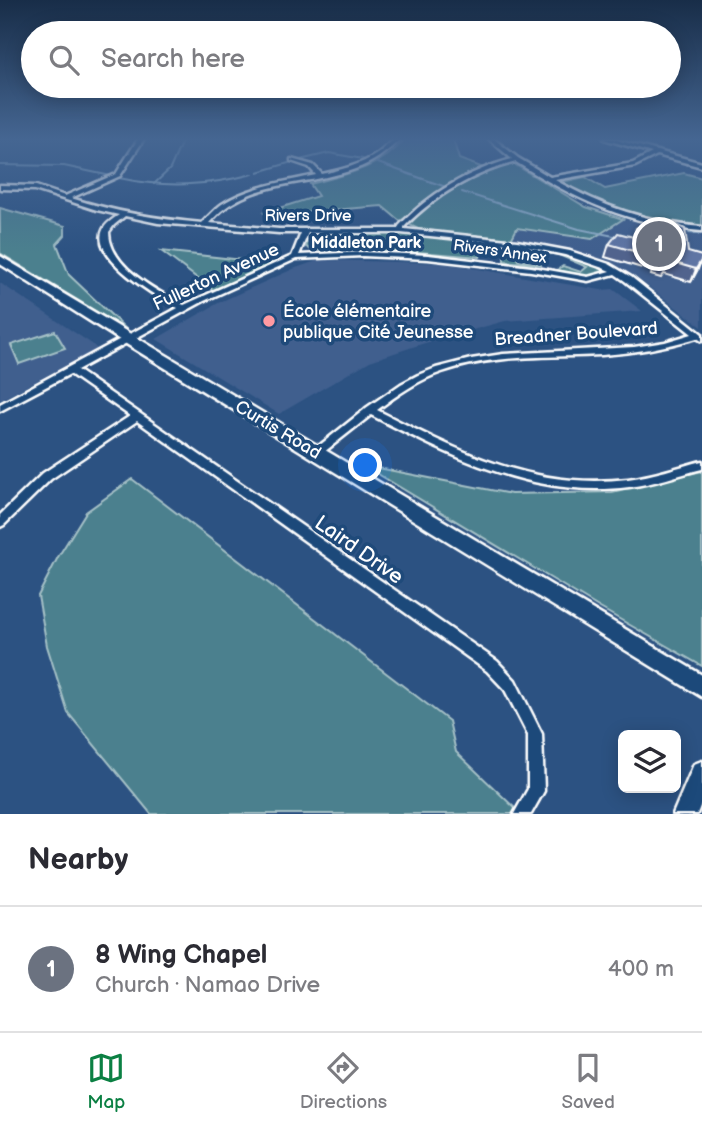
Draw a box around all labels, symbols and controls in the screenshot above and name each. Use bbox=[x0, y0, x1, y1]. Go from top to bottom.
search box bbox=[21, 21, 681, 98]
icon: search bbox=[45, 41, 83, 79]
text: Search here bbox=[101, 44, 245, 75]
street label: Rivers Drive bbox=[264, 207, 352, 226]
pin: 1 bbox=[636, 218, 682, 270]
district label: Middleton Park bbox=[311, 234, 422, 253]
street label: Rivers Annex bbox=[452, 236, 548, 268]
street label: Fullerton Avenue bbox=[150, 239, 283, 315]
place label: École élémentaire publique Cité Jeunesse bbox=[283, 299, 474, 343]
marker: École élémentaire publique Cité Jeunesse bbox=[261, 313, 277, 329]
street label: Breadner Boulevard bbox=[494, 318, 658, 350]
street label: Curtis Road bbox=[231, 396, 325, 464]
your location bbox=[348, 448, 382, 482]
street label: Laird Drive bbox=[310, 510, 408, 590]
map controls bbox=[618, 730, 681, 793]
button: layers bbox=[618, 730, 681, 793]
text: Nearby bbox=[28, 842, 128, 878]
text: 8 Wing Chapel bbox=[95, 940, 267, 971]
text: 1 bbox=[46, 955, 56, 983]
text: 400 m bbox=[608, 955, 674, 983]
text: Church · Namao Drive bbox=[95, 971, 320, 999]
tab: Map bbox=[87, 1049, 125, 1114]
tab: Directions bbox=[300, 1049, 387, 1114]
tab: Saved bbox=[561, 1049, 615, 1114]

